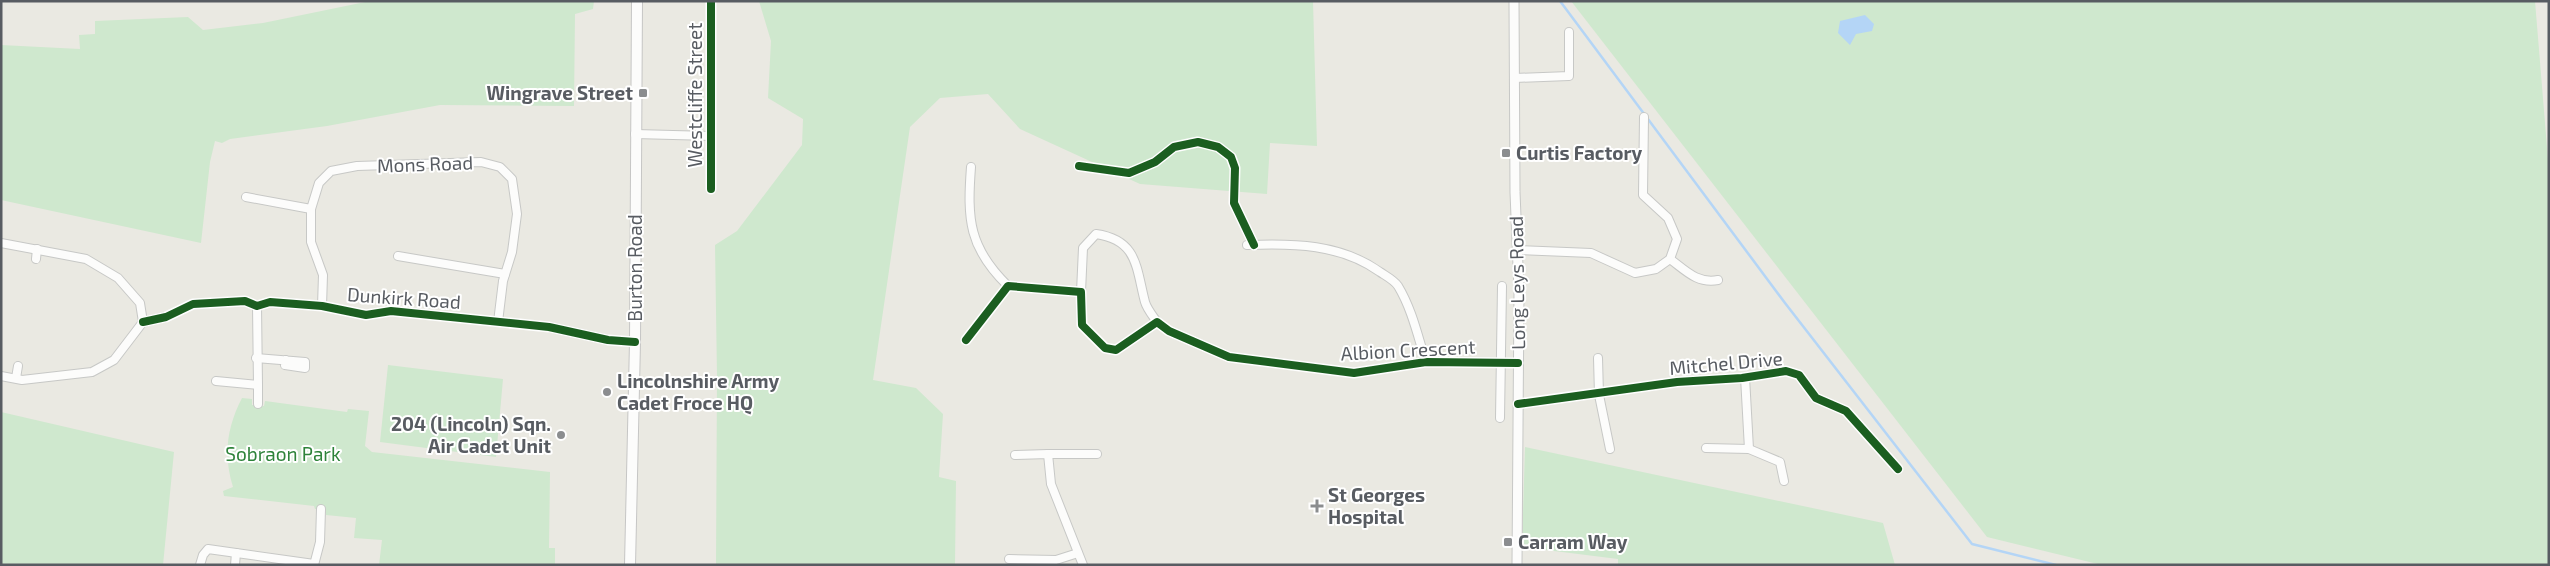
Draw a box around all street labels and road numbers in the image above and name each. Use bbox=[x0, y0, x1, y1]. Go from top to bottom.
street label: Westcliffe Street bbox=[683, 22, 706, 168]
street label: Mons Road bbox=[377, 150, 473, 177]
street label: Burton Road bbox=[623, 214, 646, 322]
street label: Long Leys Road bbox=[1504, 216, 1529, 350]
street label: Dunkirk Road bbox=[346, 282, 462, 313]
street label: Albion Crescent bbox=[1340, 334, 1476, 365]
street label: Mitchel Drive bbox=[1668, 346, 1784, 379]

